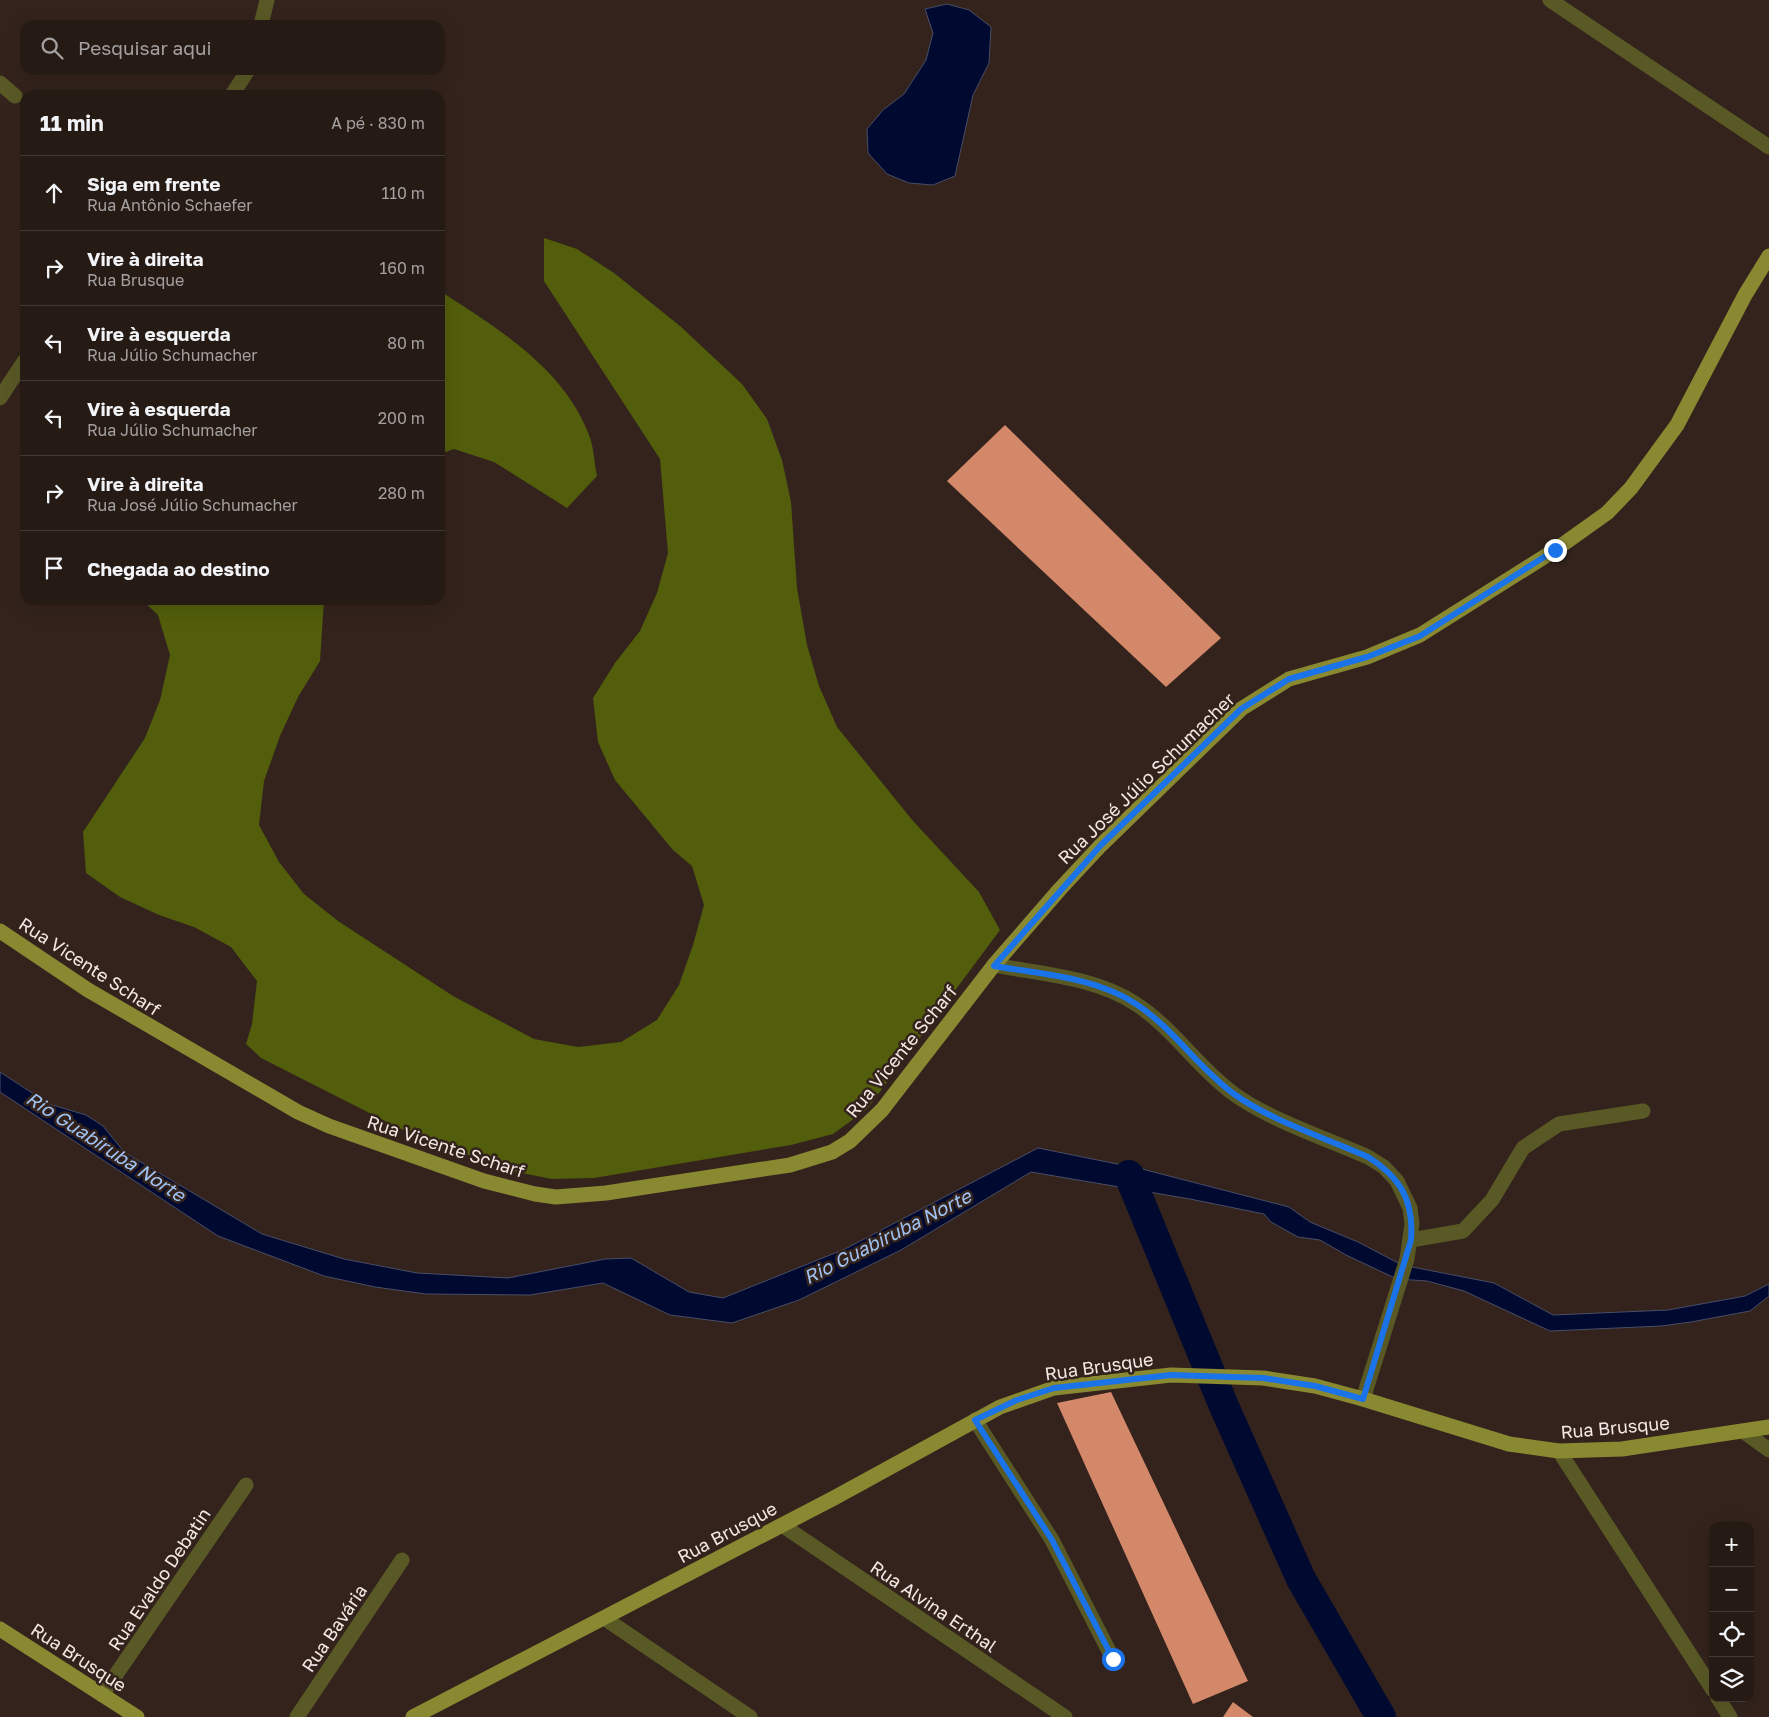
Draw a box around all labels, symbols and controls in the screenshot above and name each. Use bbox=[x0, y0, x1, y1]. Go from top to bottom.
search box bbox=[20, 20, 445, 75]
icon: search bbox=[38, 34, 66, 62]
text: Pesquisar aqui bbox=[78, 36, 212, 59]
text: 11 min bbox=[40, 110, 104, 136]
text: A pé · 830 m bbox=[331, 113, 425, 133]
text: Siga em frente bbox=[87, 172, 221, 195]
icon: ahead bbox=[40, 179, 68, 207]
text: 110 m bbox=[381, 183, 425, 203]
text: Rua Antônio Schaefer bbox=[87, 195, 253, 215]
text: Vire à direita bbox=[87, 247, 204, 270]
icon: right bbox=[40, 254, 68, 282]
text: 160 m bbox=[379, 258, 425, 278]
text: Rua Brusque bbox=[87, 270, 184, 290]
text: Vire à esquerda bbox=[87, 322, 230, 345]
icon: left bbox=[40, 329, 68, 357]
text: 80 m bbox=[387, 333, 425, 353]
text: Rua Júlio Schumacher bbox=[87, 345, 258, 365]
text: Vire à esquerda bbox=[87, 397, 230, 420]
icon: left bbox=[40, 404, 68, 432]
text: 200 m bbox=[378, 408, 425, 428]
text: Rua Júlio Schumacher bbox=[87, 420, 258, 440]
text: Vire à direita bbox=[87, 472, 204, 495]
icon: right bbox=[40, 479, 68, 507]
text: 280 m bbox=[378, 483, 425, 503]
text: Rua José Júlio Schumacher bbox=[87, 495, 298, 515]
route end bbox=[1544, 539, 1567, 562]
icon: arrive bbox=[40, 554, 68, 582]
text: Chegada ao destino bbox=[87, 557, 270, 580]
street label: Rua José Júlio Schumacher bbox=[1053, 688, 1239, 868]
street label: Rua Vicente Scharf bbox=[15, 912, 165, 1020]
street label: Rua Vicente Scharf bbox=[841, 980, 961, 1122]
water label: Rio Guabiruba Norte bbox=[22, 1086, 191, 1207]
street label: Rua Vicente Scharf bbox=[365, 1110, 528, 1182]
water label: Rio Guabiruba Norte bbox=[799, 1183, 976, 1288]
street label: Rua Brusque bbox=[1043, 1347, 1155, 1385]
street label: Rua Brusque bbox=[1560, 1411, 1670, 1443]
street label: Rua Brusque bbox=[674, 1497, 780, 1567]
street label: Rua Evaldo Debatin bbox=[103, 1504, 215, 1654]
map controls bbox=[1709, 1522, 1754, 1702]
button: + bbox=[1709, 1522, 1754, 1567]
street label: Rua Alvina Erthal bbox=[867, 1556, 1002, 1657]
button: − bbox=[1709, 1567, 1754, 1612]
street label: Rua Bavária bbox=[297, 1580, 371, 1676]
button: locate bbox=[1709, 1612, 1754, 1657]
street label: Rua Brusque bbox=[27, 1618, 131, 1696]
route start bbox=[1102, 1648, 1125, 1671]
button: layers bbox=[1709, 1657, 1754, 1702]

